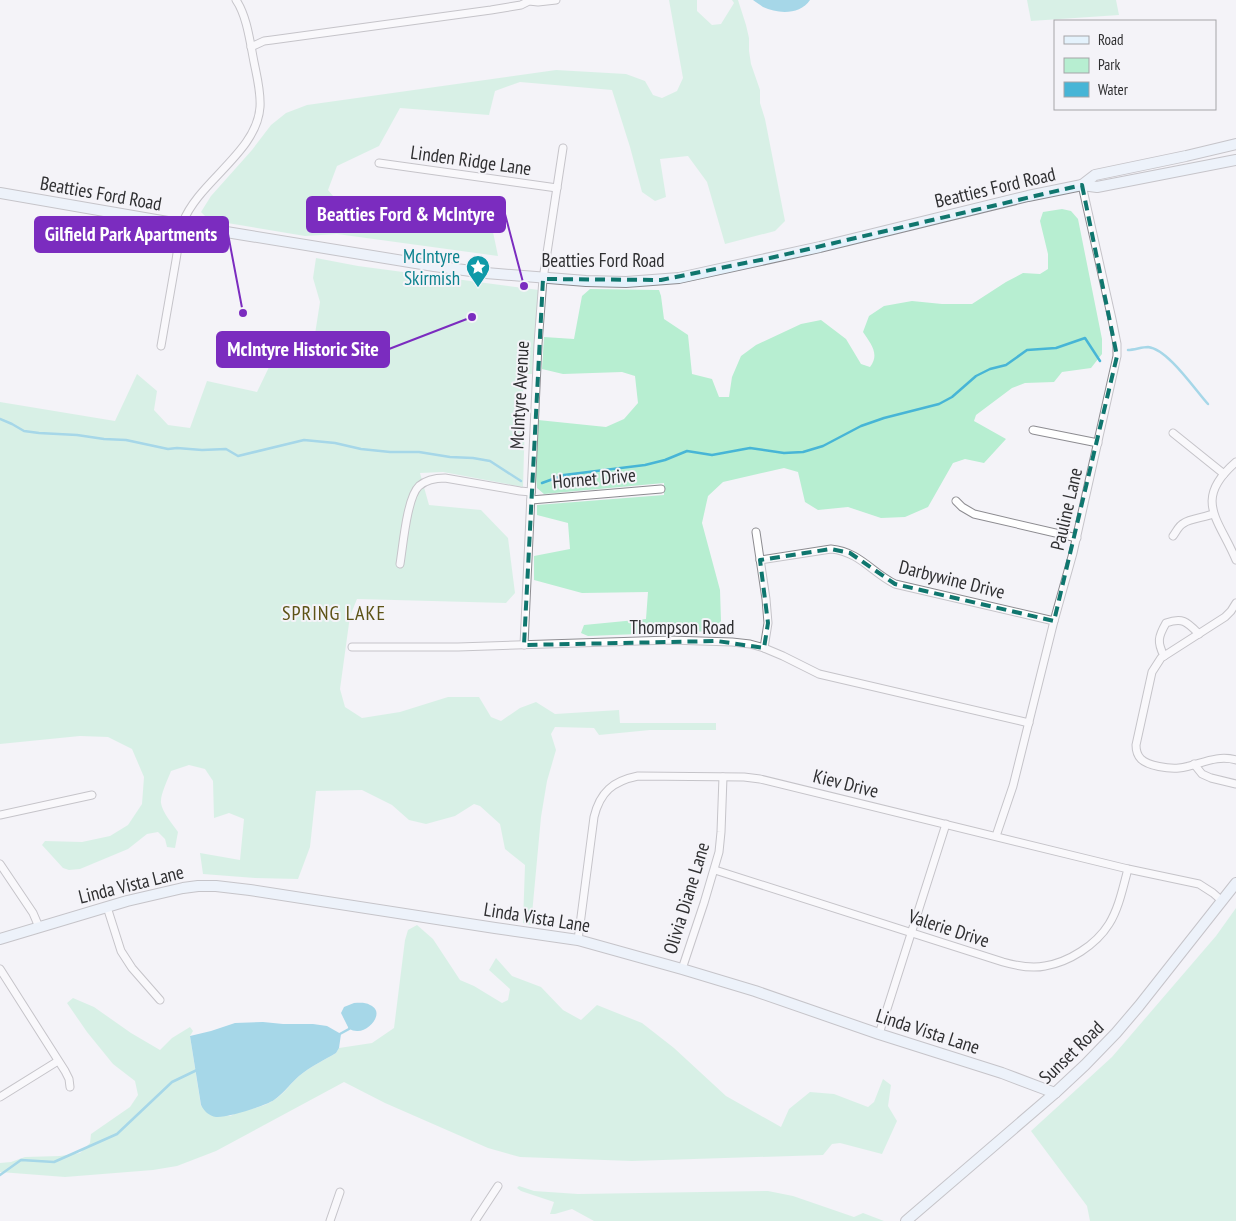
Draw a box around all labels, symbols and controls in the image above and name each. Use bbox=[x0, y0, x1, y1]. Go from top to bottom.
legend bbox=[1054, 20, 1216, 110]
text: Road bbox=[1098, 30, 1124, 49]
text: Park bbox=[1098, 55, 1120, 74]
text: Water bbox=[1098, 80, 1129, 99]
street label: Linden Ridge Lane bbox=[409, 140, 533, 180]
street label: Beatties Ford Road bbox=[932, 161, 1058, 213]
street label: Beatties Ford Road bbox=[38, 170, 164, 216]
callout: Beatties Ford & McIntyre bbox=[307, 197, 505, 232]
text: Beatties Ford & McIntyre bbox=[317, 201, 495, 227]
callout: Gilfield Park Apartments bbox=[35, 217, 228, 252]
text: Gilfield Park Apartments bbox=[45, 221, 217, 247]
place label: McIntyre Skirmish bbox=[403, 244, 460, 290]
street label: Beatties Ford Road bbox=[541, 248, 665, 272]
place icon: McIntyre Skirmish bbox=[465, 254, 491, 288]
callout: McIntyre Historic Site bbox=[217, 332, 389, 367]
text: McIntyre Historic Site bbox=[227, 336, 379, 362]
street label: McIntyre Avenue bbox=[504, 340, 534, 450]
street label: Hornet Drive bbox=[551, 462, 637, 494]
street label: Pauline Lane bbox=[1045, 465, 1087, 553]
street label: Darbywine Drive bbox=[897, 554, 1008, 604]
district label: SPRING LAKE bbox=[282, 600, 386, 626]
street label: Thompson Road bbox=[629, 615, 735, 639]
street label: Kiev Drive bbox=[811, 763, 881, 803]
street label: Olivia Diane Lane bbox=[658, 839, 714, 957]
street label: Linda Vista Lane bbox=[76, 859, 186, 909]
street label: Linda Vista Lane bbox=[482, 897, 592, 937]
street label: Valerie Drive bbox=[905, 903, 993, 952]
street label: Linda Vista Lane bbox=[873, 1003, 983, 1059]
street label: Sunset Road bbox=[1034, 1015, 1108, 1089]

